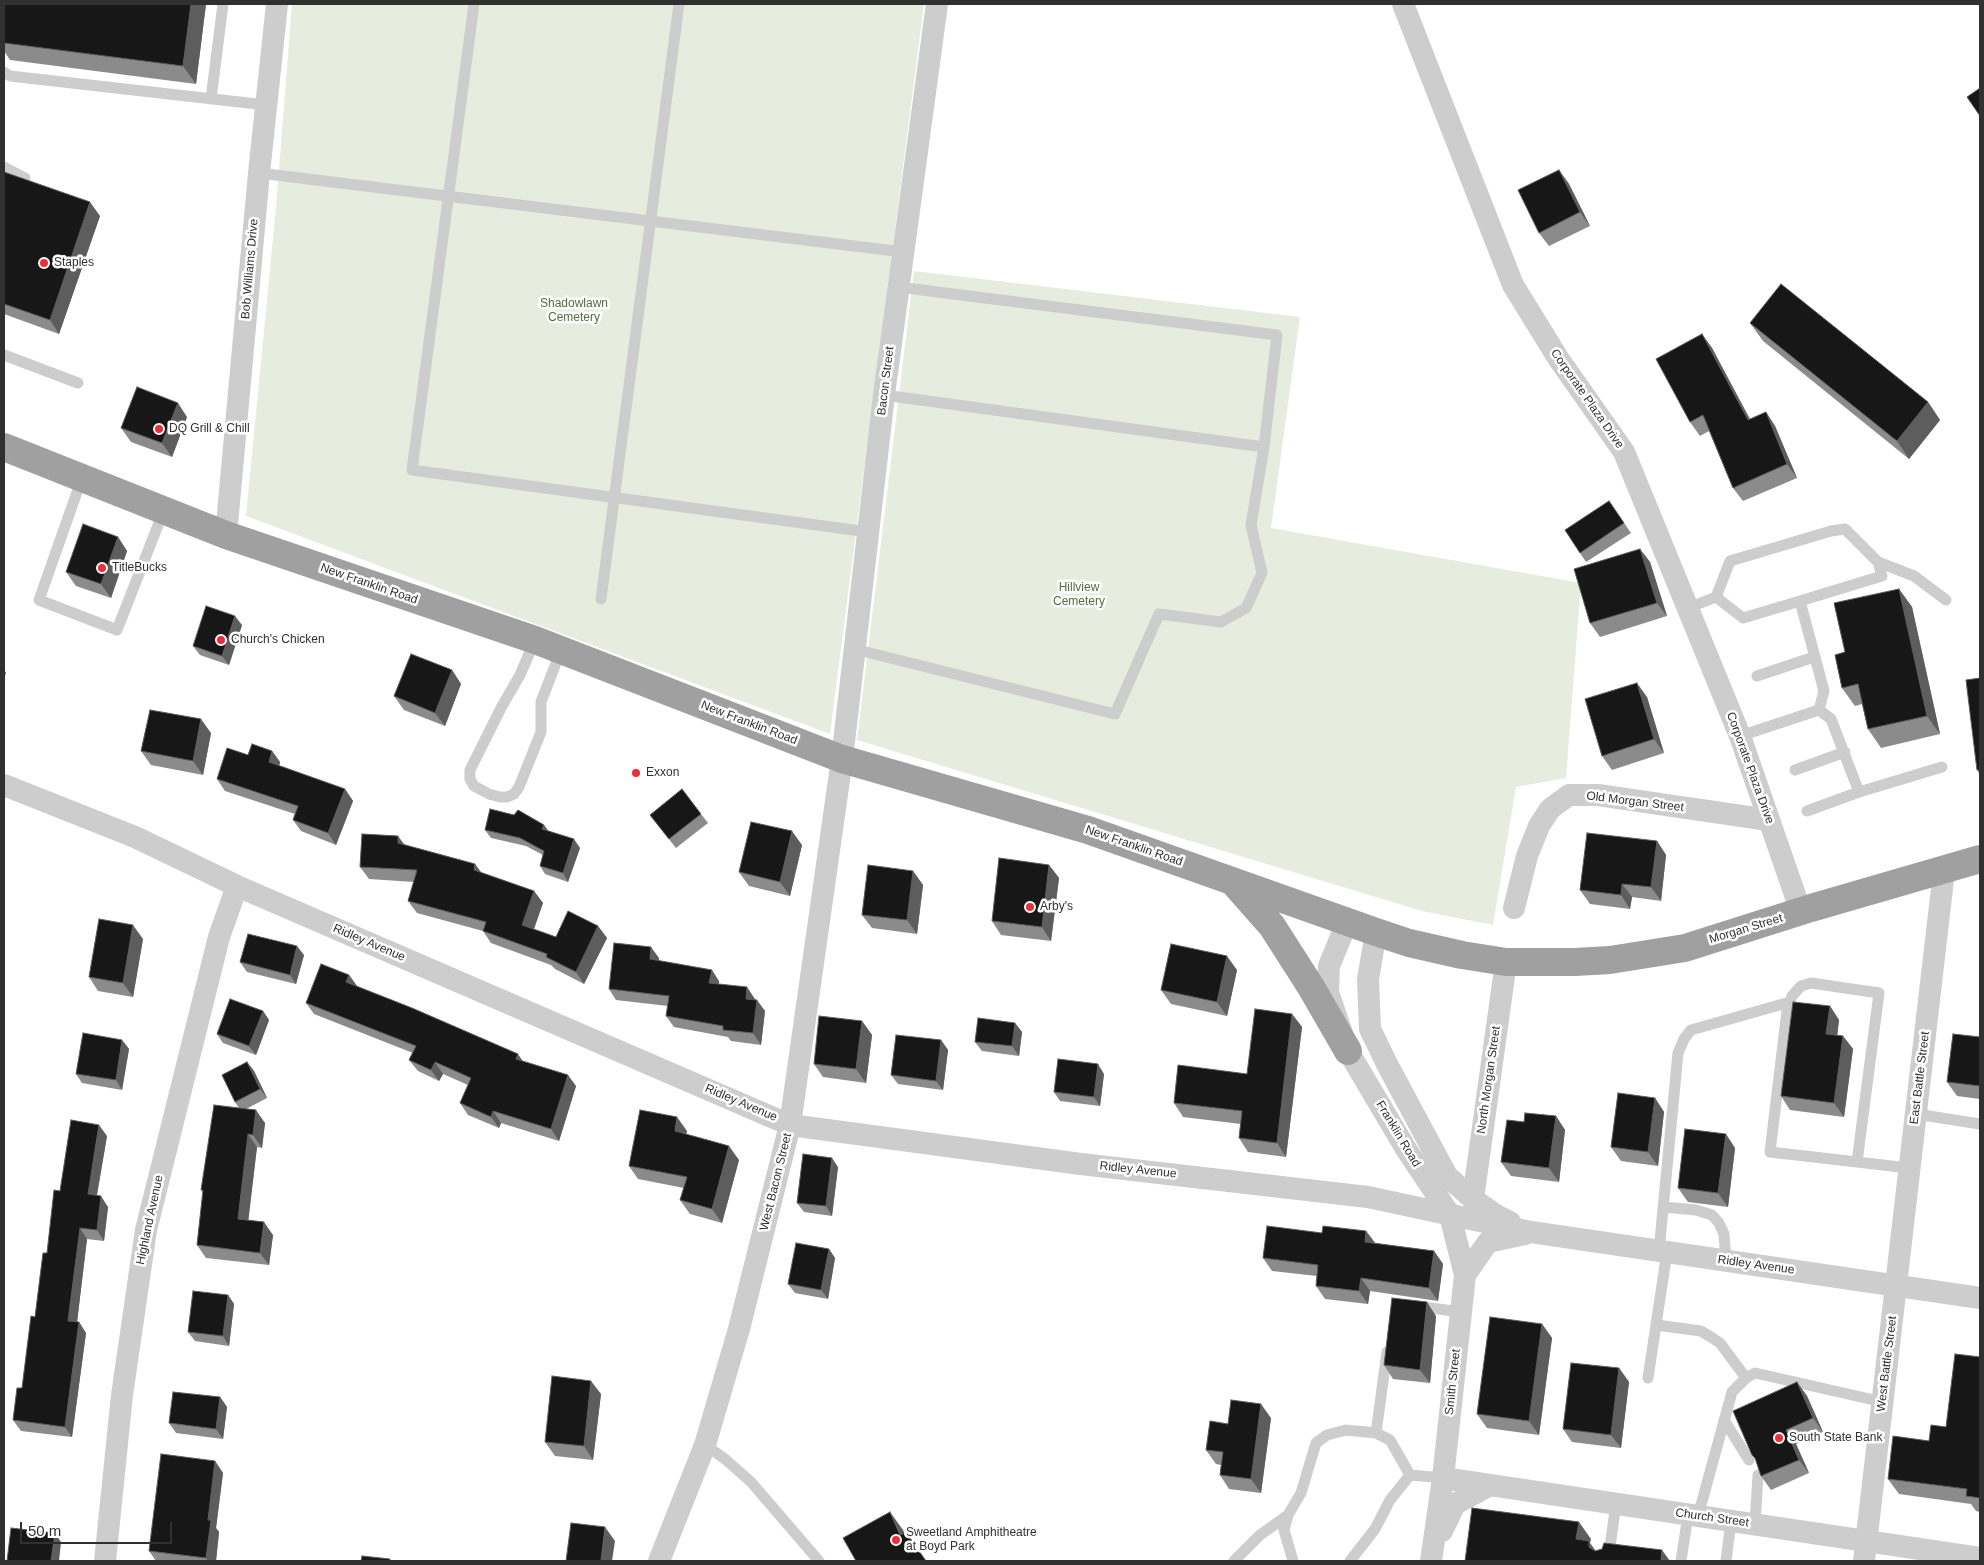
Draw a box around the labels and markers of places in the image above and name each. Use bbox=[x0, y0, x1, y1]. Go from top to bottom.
place label: Staples bbox=[54, 256, 94, 270]
marker: Staples bbox=[38, 257, 50, 269]
place label: DQ Grill & Chill bbox=[169, 422, 250, 436]
marker: DQ Grill & Chill bbox=[153, 423, 165, 435]
place label: TitleBucks bbox=[112, 561, 167, 575]
marker: TitleBucks bbox=[96, 562, 108, 574]
place label: Church's Chicken bbox=[231, 633, 325, 647]
marker: Church's Chicken bbox=[215, 634, 227, 646]
place label: Exxon bbox=[646, 766, 679, 780]
marker: Exxon bbox=[630, 767, 642, 779]
place label: Arby's bbox=[1040, 900, 1073, 914]
marker: Arby's bbox=[1024, 901, 1036, 913]
place label: South State Bank bbox=[1789, 1431, 1882, 1445]
marker: South State Bank bbox=[1773, 1432, 1785, 1444]
place label: Sweetland Amphitheatre at Boyd Park bbox=[906, 1526, 1037, 1554]
marker: Sweetland Amphitheatre at Boyd Park bbox=[890, 1534, 902, 1546]

